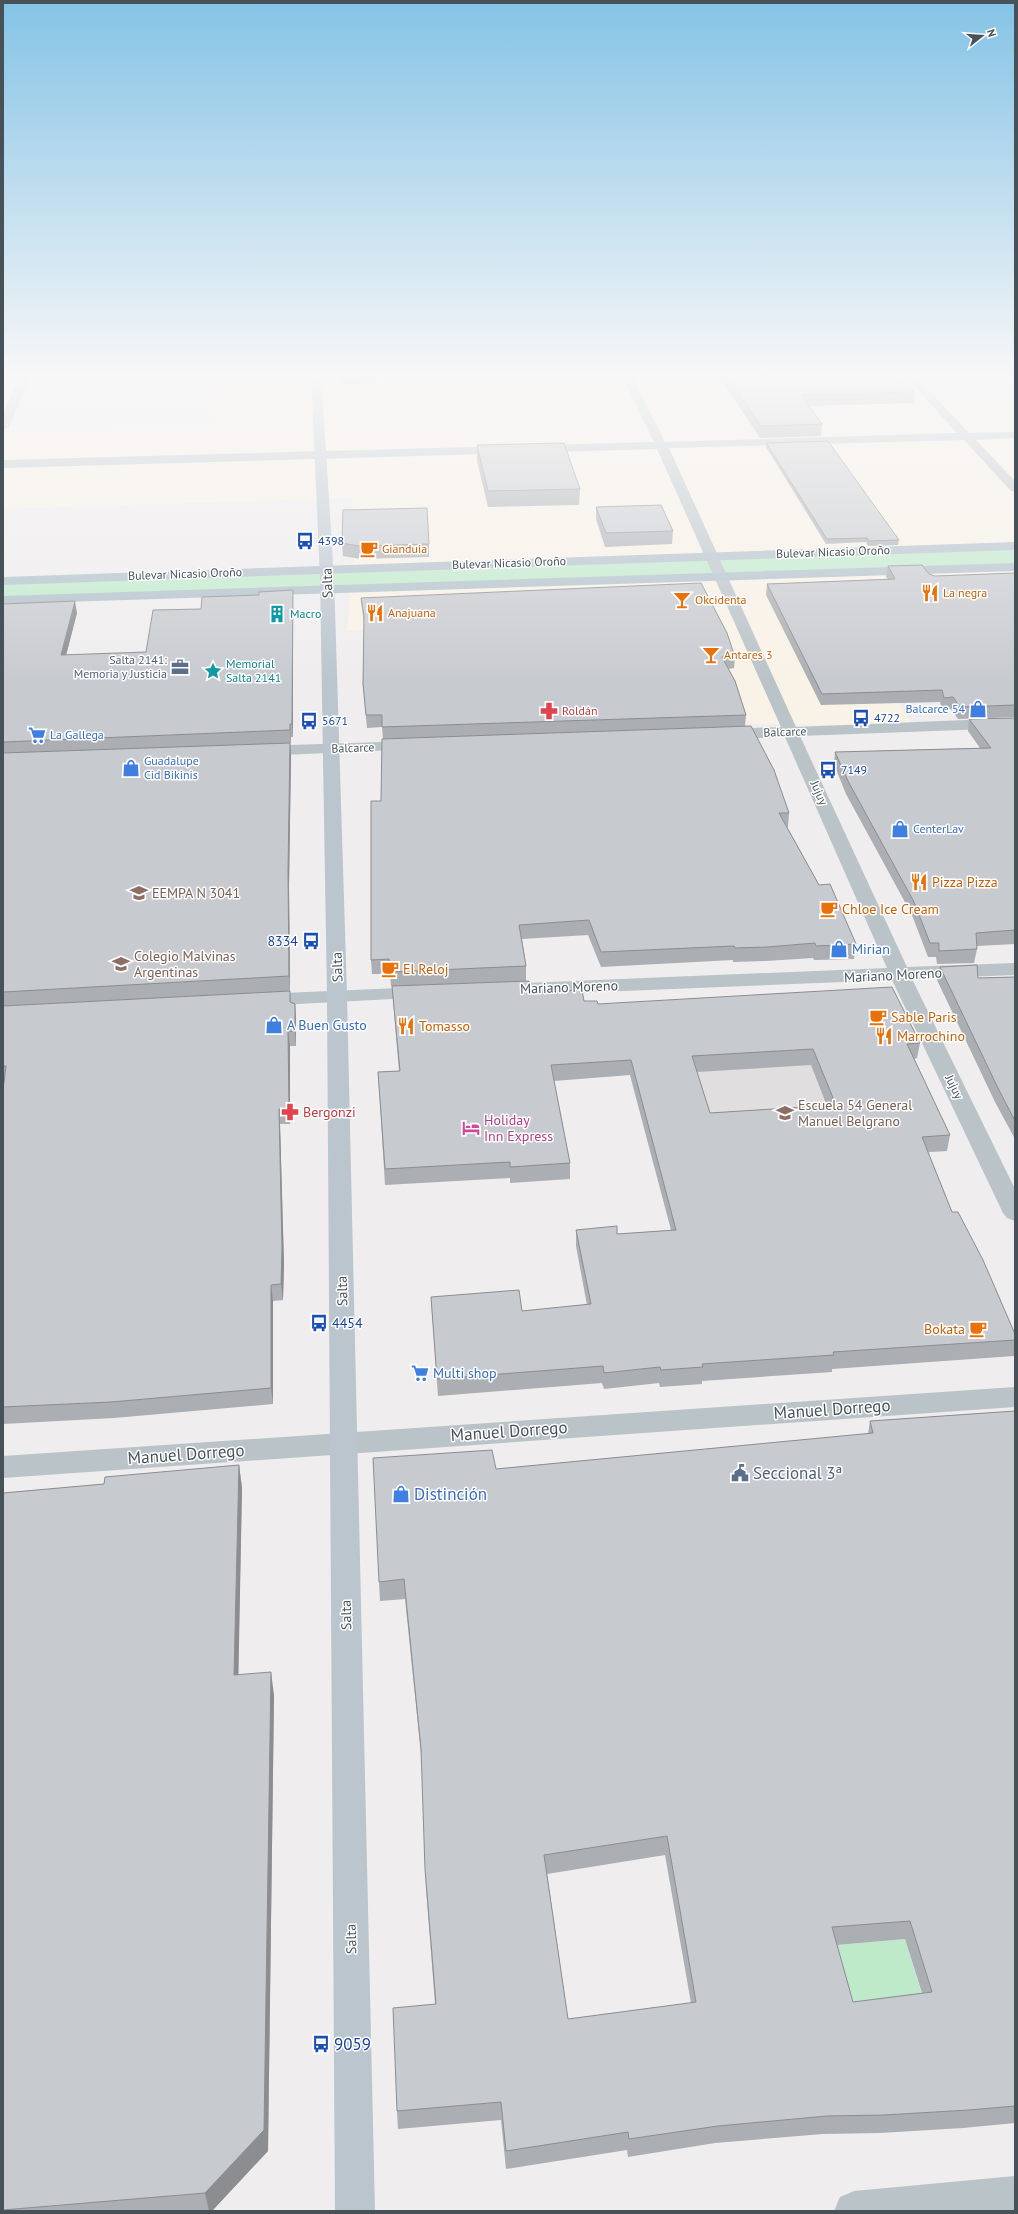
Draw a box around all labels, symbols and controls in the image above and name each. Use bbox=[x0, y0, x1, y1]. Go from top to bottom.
north arrow bbox=[962, 16, 1002, 56]
text: N bbox=[984, 28, 999, 39]
bus stop icon: 4398 bbox=[295, 531, 315, 551]
place label: 4398 bbox=[318, 533, 344, 548]
cafe icon: Gianduia bbox=[359, 539, 379, 559]
place label: Gianduia bbox=[382, 541, 427, 556]
street label: Bulevar Nicasio Oroño bbox=[776, 542, 890, 561]
street label: Bulevar Nicasio Oroño bbox=[452, 553, 566, 572]
street label: Bulevar Nicasio Oroño bbox=[128, 564, 242, 583]
street label: Salta bbox=[317, 568, 337, 598]
restaurant icon: La negra bbox=[920, 583, 940, 603]
place label: La negra bbox=[943, 585, 987, 600]
bar icon: Okcidenta bbox=[672, 590, 692, 610]
place label: Okcidenta bbox=[695, 592, 747, 607]
restaurant icon: Anajuana bbox=[365, 603, 385, 623]
building icon: Macro bbox=[267, 604, 287, 624]
place label: Anajuana bbox=[388, 605, 436, 620]
place label: Macro bbox=[290, 606, 321, 621]
bar icon: Antares 3 bbox=[701, 645, 721, 665]
place label: Antares 3 bbox=[724, 647, 773, 662]
place label: Salta 2141: Memoria y Justicia bbox=[74, 652, 167, 681]
place label: Memorial Salta 2141 bbox=[226, 656, 281, 685]
office icon: Salta 2141: Memoria y Justicia bbox=[170, 657, 190, 677]
place icon: Memorial Salta 2141 bbox=[203, 661, 223, 681]
shop icon: Balcarce 54 bbox=[968, 699, 988, 719]
pharmacy icon: Roldán bbox=[539, 701, 559, 721]
place label: Balcarce 54 bbox=[906, 701, 965, 716]
place label: Roldán bbox=[562, 703, 597, 718]
bus stop icon: 4722 bbox=[851, 708, 871, 728]
place label: 4722 bbox=[874, 710, 900, 725]
bus stop icon: 5671 bbox=[299, 711, 319, 731]
place label: 5671 bbox=[322, 713, 348, 728]
street label: Balcarce bbox=[763, 723, 807, 740]
supermarket icon: La Gallega bbox=[27, 725, 47, 745]
place label: La Gallega bbox=[50, 727, 104, 742]
street label: Balcarce bbox=[331, 739, 375, 756]
place label: Guadalupe Cid Bikinis bbox=[144, 753, 199, 782]
shop icon: Guadalupe Cid Bikinis bbox=[121, 758, 141, 778]
bus stop icon: 7149 bbox=[818, 760, 838, 780]
place label: 7149 bbox=[841, 762, 867, 777]
street label: Jujuy bbox=[807, 777, 832, 808]
shop icon: CenterLav bbox=[890, 819, 910, 839]
place label: CenterLav bbox=[913, 821, 964, 836]
restaurant icon: Pizza Pizza bbox=[909, 872, 929, 892]
place label: Pizza Pizza bbox=[932, 873, 998, 891]
school or university icon: EEMPA N 3041 bbox=[129, 883, 149, 903]
place label: EEMPA N 3041 bbox=[152, 884, 240, 902]
cafe icon: Chloe Ice Cream bbox=[819, 899, 839, 919]
place label: Chloe Ice Cream bbox=[842, 900, 939, 918]
bus stop icon: 8334 bbox=[301, 931, 321, 951]
place label: 8334 bbox=[267, 932, 298, 950]
shop icon: Mirian bbox=[829, 939, 849, 959]
place label: Mirian bbox=[852, 940, 890, 958]
place label: Colegio Malvinas Argentinas bbox=[134, 947, 236, 981]
street label: Salta bbox=[327, 952, 347, 982]
school or university icon: Colegio Malvinas Argentinas bbox=[111, 954, 131, 974]
cafe icon: El Reloj bbox=[380, 959, 400, 979]
place label: El Reloj bbox=[403, 960, 448, 978]
street label: Mariano Moreno bbox=[844, 963, 942, 987]
street label: Mariano Moreno bbox=[520, 976, 618, 998]
cafe icon: Sable Paris bbox=[868, 1007, 888, 1027]
place label: Sable Paris bbox=[891, 1008, 957, 1026]
shop icon: A Buen Gusto bbox=[264, 1015, 284, 1035]
place label: A Buen Gusto bbox=[287, 1016, 367, 1034]
restaurant icon: Tomasso bbox=[396, 1016, 416, 1036]
place label: Tomasso bbox=[419, 1017, 470, 1035]
restaurant icon: Marrochino bbox=[874, 1026, 894, 1046]
place label: Marrochino bbox=[897, 1027, 965, 1045]
street label: Jujuy bbox=[942, 1071, 967, 1102]
place label: Escuela 54 General Manuel Belgrano bbox=[798, 1096, 912, 1130]
pharmacy icon: Bergonzi bbox=[280, 1102, 300, 1122]
place label: Bergonzi bbox=[303, 1103, 356, 1121]
school or university icon: Escuela 54 General Manuel Belgrano bbox=[775, 1103, 795, 1123]
place label: Holiday Inn Express bbox=[484, 1111, 553, 1145]
hotel icon: Holiday Inn Express bbox=[461, 1118, 481, 1138]
street label: Salta bbox=[333, 1276, 351, 1306]
bus stop icon: 4454 bbox=[309, 1313, 329, 1333]
place label: 4454 bbox=[332, 1314, 363, 1332]
cafe icon: Bokata bbox=[968, 1319, 988, 1339]
place label: Bokata bbox=[924, 1320, 965, 1338]
supermarket icon: Multi shop bbox=[410, 1363, 430, 1383]
place label: Multi shop bbox=[433, 1364, 497, 1382]
street label: Manuel Dorrego bbox=[773, 1394, 891, 1424]
street label: Manuel Dorrego bbox=[450, 1416, 568, 1446]
street label: Manuel Dorrego bbox=[127, 1439, 245, 1469]
place label: Seccional 3ª bbox=[753, 1462, 842, 1484]
public building icon: Seccional 3ª bbox=[730, 1463, 750, 1483]
place label: Distinción bbox=[414, 1483, 487, 1505]
shop icon: Distinción bbox=[391, 1484, 411, 1504]
street label: Salta bbox=[337, 1600, 355, 1630]
street label: Salta bbox=[342, 1924, 360, 1954]
place label: 9059 bbox=[334, 2033, 371, 2055]
bus stop icon: 9059 bbox=[311, 2034, 331, 2054]

